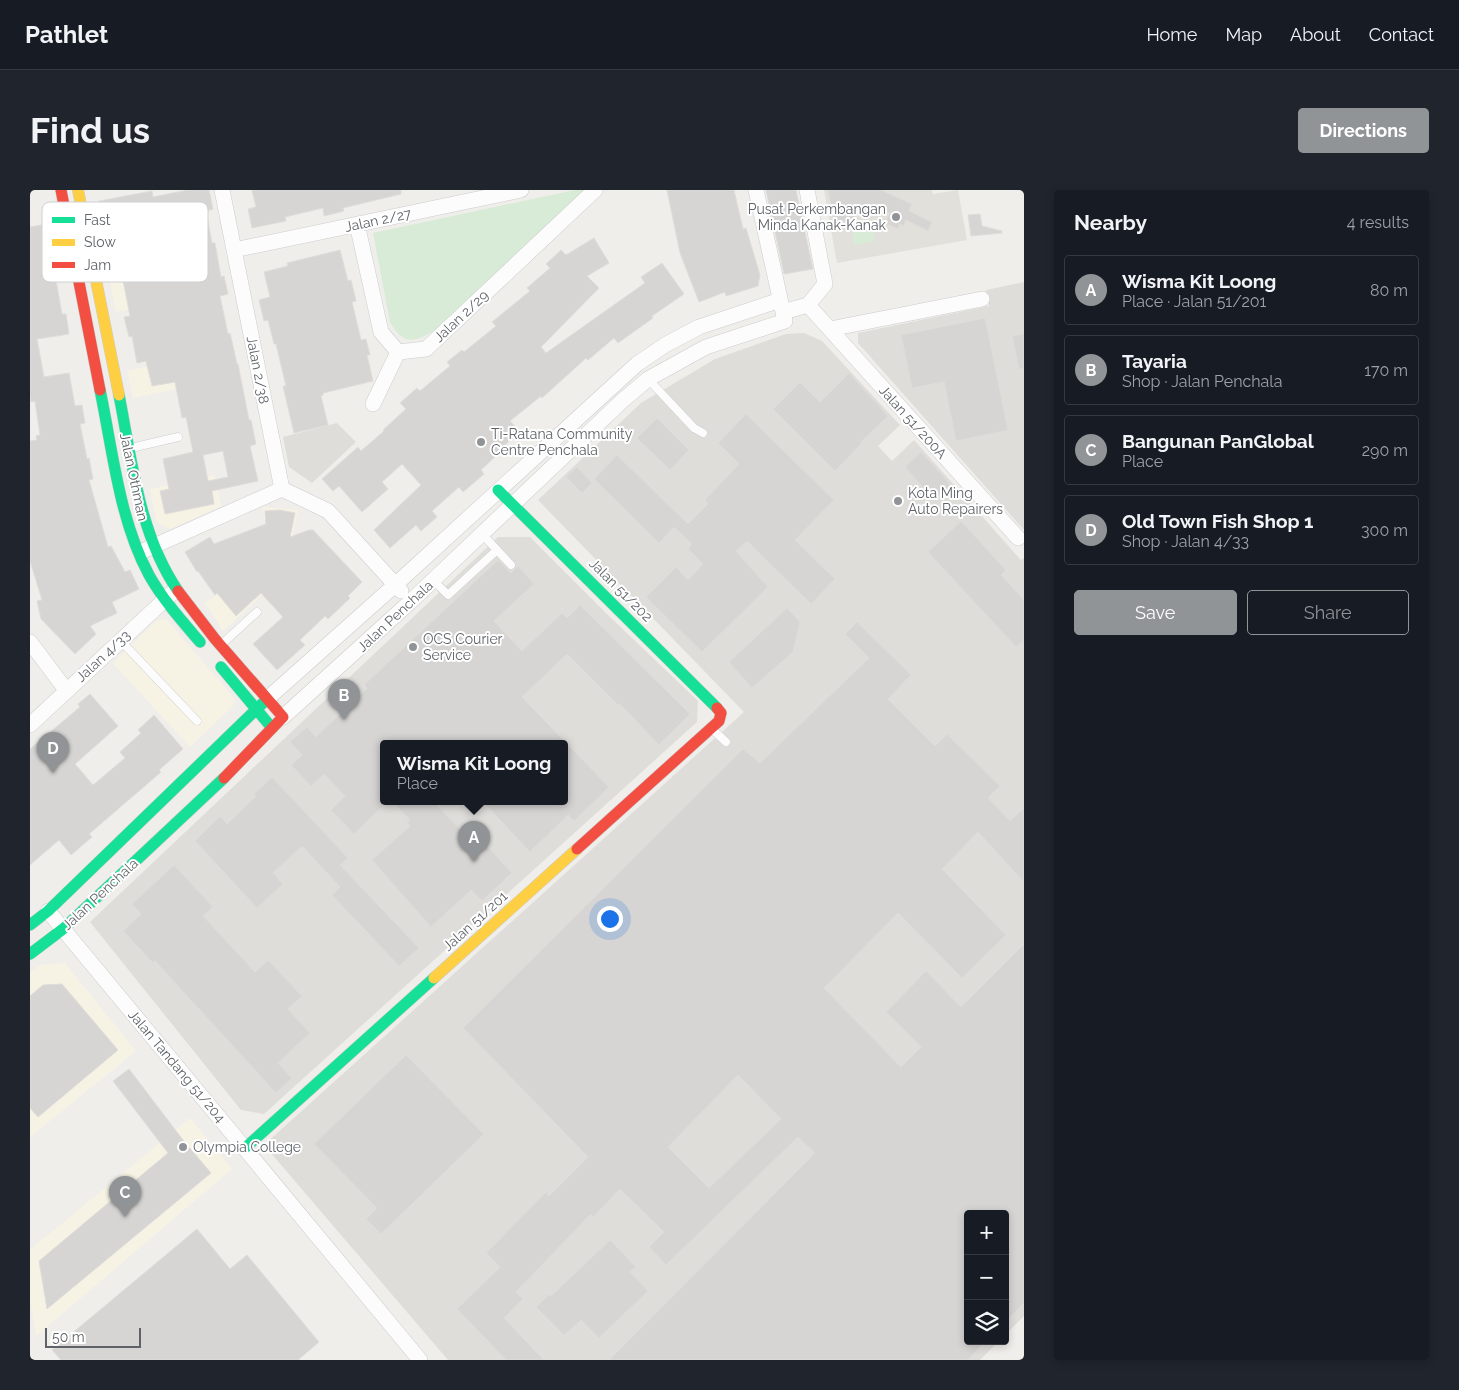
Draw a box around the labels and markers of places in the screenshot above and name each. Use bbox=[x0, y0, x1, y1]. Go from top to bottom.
place label: Pusat Perkembangan Minda Kanak-Kanak bbox=[748, 201, 887, 233]
marker: Pusat Perkembangan Minda Kanak-Kanak bbox=[890, 211, 902, 223]
place label: Ti-Ratana Community Centre Penchala bbox=[491, 426, 633, 458]
marker: Ti-Ratana Community Centre Penchala bbox=[475, 436, 487, 448]
place label: Kota Ming Auto Repairers bbox=[908, 485, 1003, 517]
marker: Kota Ming Auto Repairers bbox=[892, 495, 904, 507]
place label: OCS Courier Service bbox=[423, 631, 503, 663]
marker: OCS Courier Service bbox=[407, 641, 419, 653]
pin: B bbox=[328, 679, 360, 720]
pin: D bbox=[37, 732, 69, 773]
pin: A bbox=[458, 821, 490, 862]
place label: Olympia College bbox=[193, 1139, 301, 1155]
marker: Olympia College bbox=[177, 1141, 189, 1153]
pin: C bbox=[109, 1176, 141, 1217]

